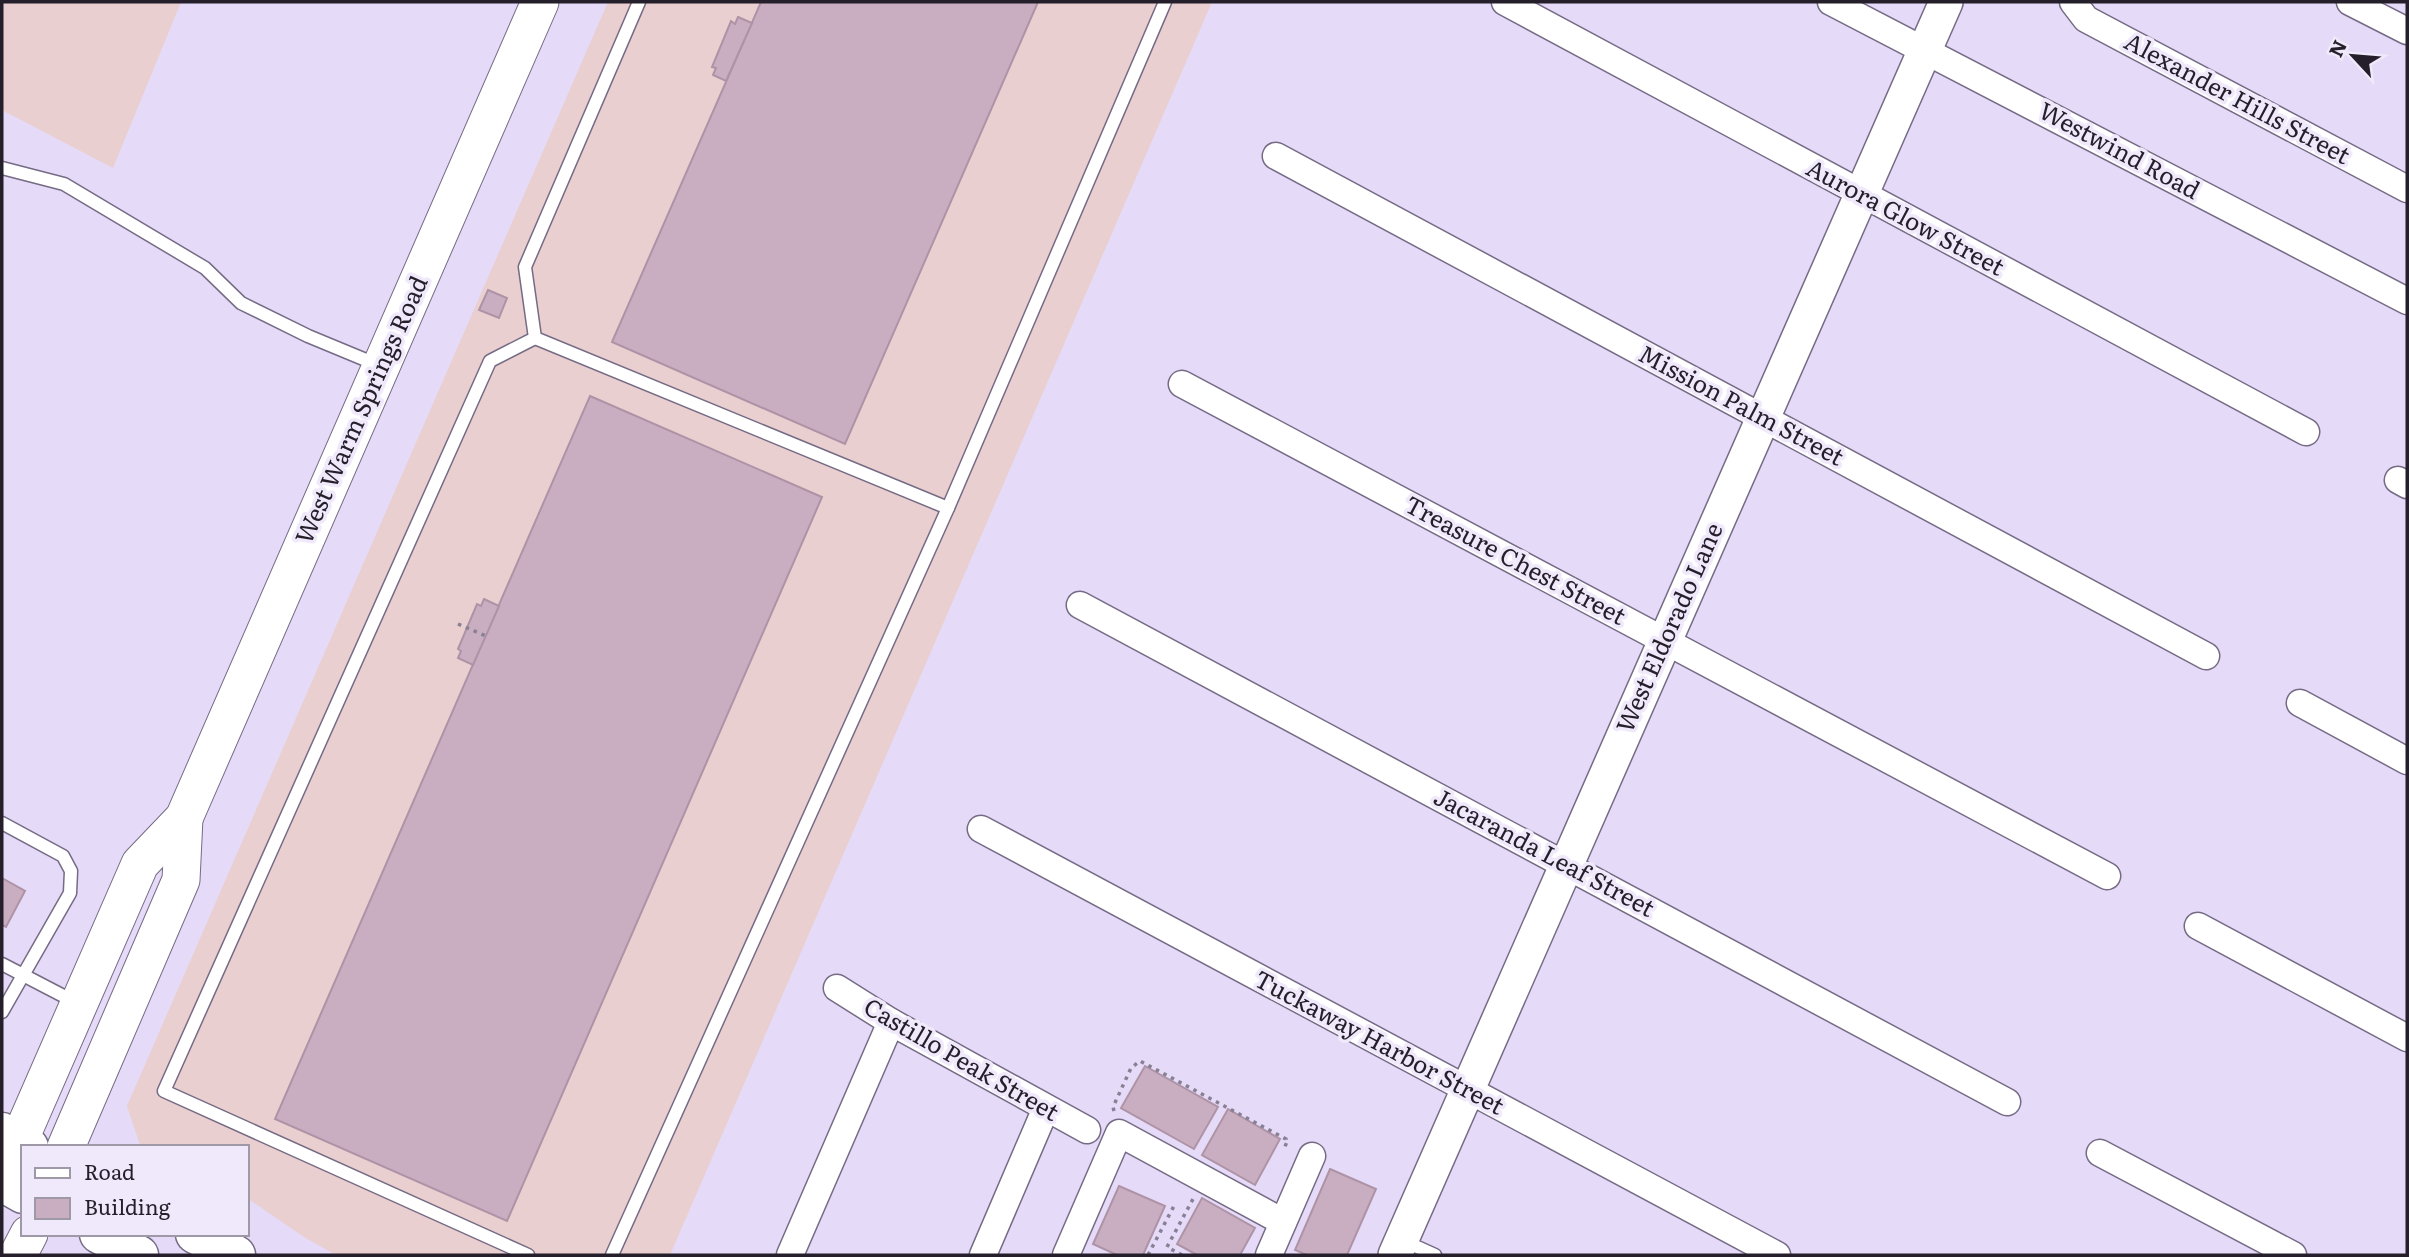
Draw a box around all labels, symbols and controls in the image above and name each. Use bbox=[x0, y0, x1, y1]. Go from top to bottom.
north arrow bbox=[2318, 21, 2388, 91]
street label: Alexander Hills Street bbox=[2119, 22, 2358, 171]
text: N bbox=[2321, 35, 2353, 61]
street label: Westwind Road bbox=[2033, 92, 2207, 206]
street label: Aurora Glow Street bbox=[1801, 149, 2012, 283]
street label: West Warm Springs Road bbox=[285, 269, 435, 549]
street label: Mission Palm Street bbox=[1633, 335, 1851, 473]
street label: Treasure Chest Street bbox=[1399, 486, 1633, 632]
street label: West Eldorado Lane bbox=[1606, 517, 1730, 737]
street label: Jacaranda Leaf Street bbox=[1429, 778, 1662, 924]
street label: Tuckaway Harbor Street bbox=[1249, 960, 1512, 1122]
street label: Castillo Peak Street bbox=[858, 988, 1067, 1128]
legend bbox=[21, 1145, 248, 1236]
text: Road bbox=[84, 1155, 135, 1186]
text: Building bbox=[84, 1190, 171, 1221]

